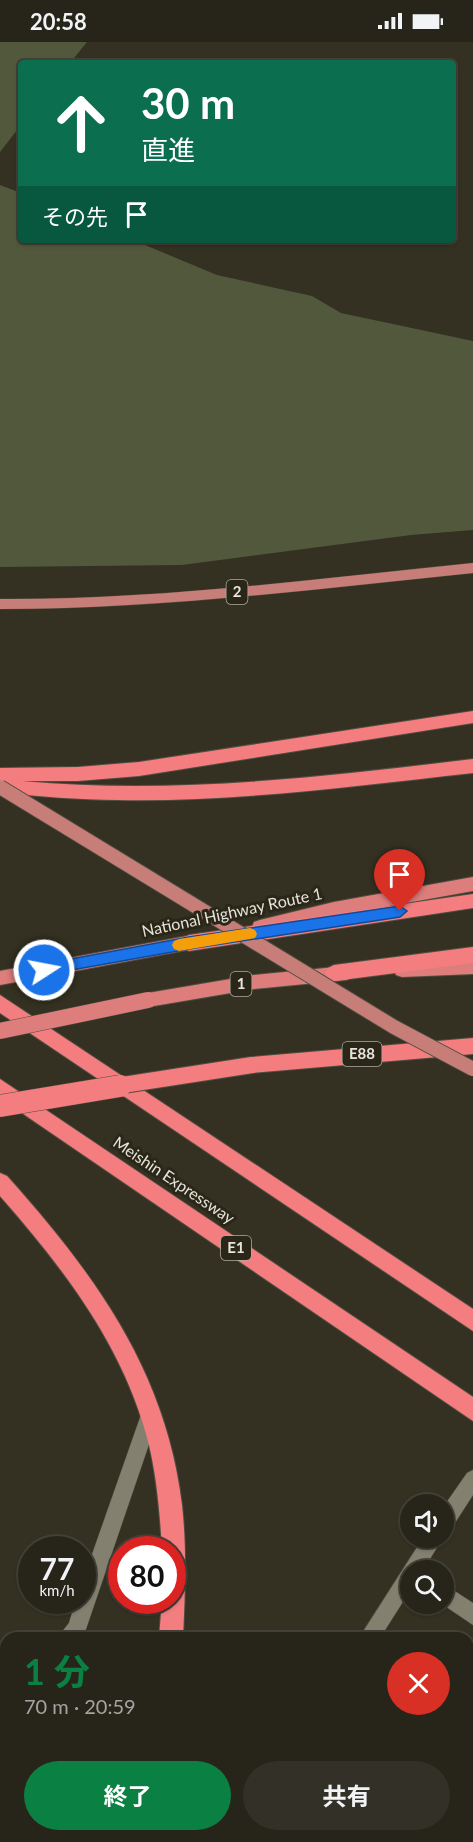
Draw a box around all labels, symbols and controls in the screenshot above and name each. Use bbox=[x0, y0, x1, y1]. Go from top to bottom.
text: 20:58 bbox=[30, 8, 87, 35]
text: 30 m bbox=[141, 78, 235, 128]
icon: ahead bbox=[42, 84, 120, 162]
text: 直進 bbox=[141, 133, 195, 166]
icon: arrive bbox=[120, 198, 153, 231]
text: その先 bbox=[42, 203, 108, 230]
road number: 2 bbox=[226, 580, 248, 604]
pin bbox=[374, 849, 425, 911]
icon: arrive bbox=[383, 858, 416, 891]
street label: National Highway Route 1 bbox=[140, 883, 324, 940]
position arrow bbox=[12, 938, 76, 1002]
road number: 1 bbox=[230, 972, 252, 996]
road number: E88 bbox=[342, 1042, 382, 1066]
street label: Meishin Expressway bbox=[110, 1132, 239, 1228]
road number: E1 bbox=[221, 1236, 251, 1260]
map controls bbox=[400, 1494, 454, 1614]
button: sound bbox=[400, 1494, 454, 1548]
speed limit sign: 80 bbox=[108, 1536, 186, 1614]
text: 77 bbox=[40, 1550, 74, 1586]
button: search bbox=[400, 1560, 454, 1614]
text: km/h bbox=[39, 1581, 75, 1599]
text: 1 分 bbox=[24, 1649, 90, 1693]
button: close bbox=[387, 1652, 450, 1715]
text: 70 m · 20:59 bbox=[24, 1694, 136, 1718]
button: 終了 bbox=[24, 1761, 231, 1830]
button: 共有 bbox=[243, 1761, 450, 1830]

